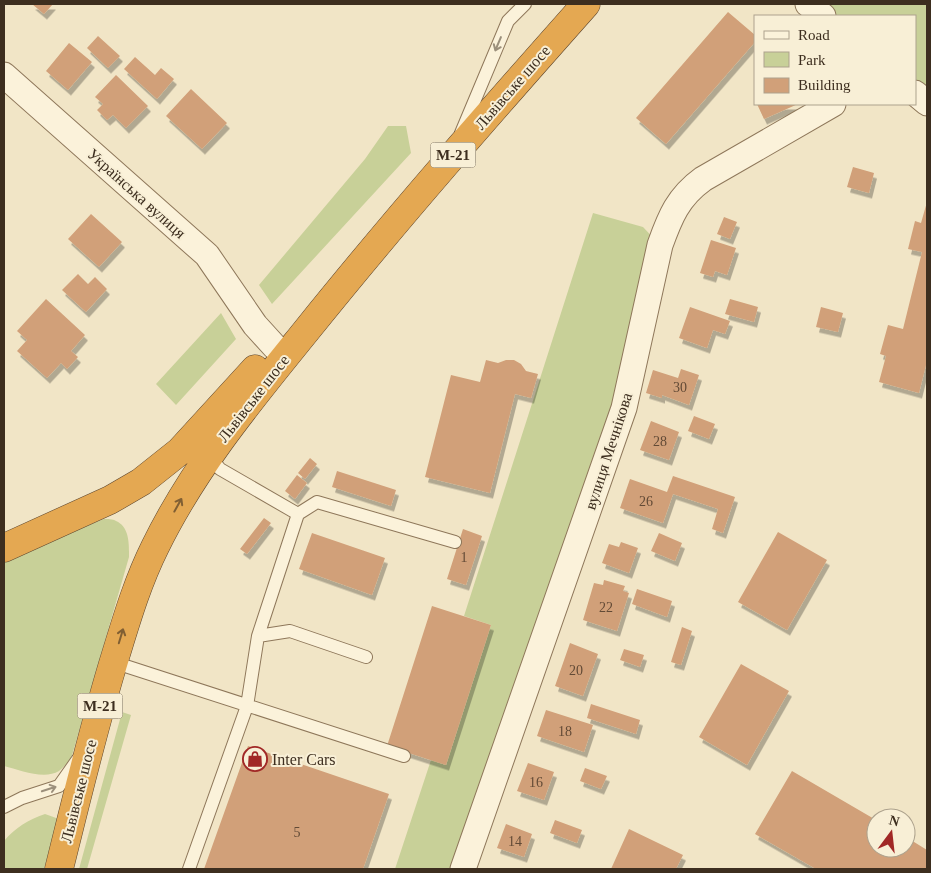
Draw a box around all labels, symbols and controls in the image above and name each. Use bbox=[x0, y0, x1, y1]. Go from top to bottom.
legend bbox=[754, 15, 916, 105]
text: Road bbox=[798, 27, 830, 43]
one-way arrow bbox=[493, 36, 503, 51]
street label: Львівське шосе bbox=[471, 42, 553, 133]
text: Park bbox=[798, 52, 826, 68]
text: Building bbox=[798, 77, 851, 93]
road number: М-21 bbox=[430, 142, 476, 168]
street label: Українська вулиця bbox=[84, 145, 190, 243]
street label: Львівське шосе bbox=[214, 351, 293, 445]
house number: 30 bbox=[673, 380, 687, 395]
street label: вулиця Мечнікова bbox=[582, 391, 636, 512]
house number: 28 bbox=[653, 434, 667, 449]
house number: 26 bbox=[639, 494, 653, 509]
one-way arrow bbox=[173, 497, 183, 512]
house number: 1 bbox=[461, 550, 468, 565]
house number: 22 bbox=[599, 600, 613, 615]
one-way arrow bbox=[117, 629, 127, 645]
house number: 20 bbox=[569, 663, 583, 678]
road number: М-21 bbox=[78, 694, 122, 718]
house number: 18 bbox=[558, 724, 572, 739]
street label: Львівське шосе bbox=[57, 738, 100, 844]
shop icon: Inter Cars bbox=[242, 746, 268, 772]
place label: Inter Cars bbox=[272, 751, 336, 768]
house number: 16 bbox=[529, 775, 543, 790]
one-way arrow bbox=[41, 784, 57, 794]
north arrow bbox=[866, 808, 916, 858]
text: N bbox=[887, 812, 901, 829]
house number: 5 bbox=[294, 825, 301, 840]
house number: 14 bbox=[508, 834, 522, 849]

